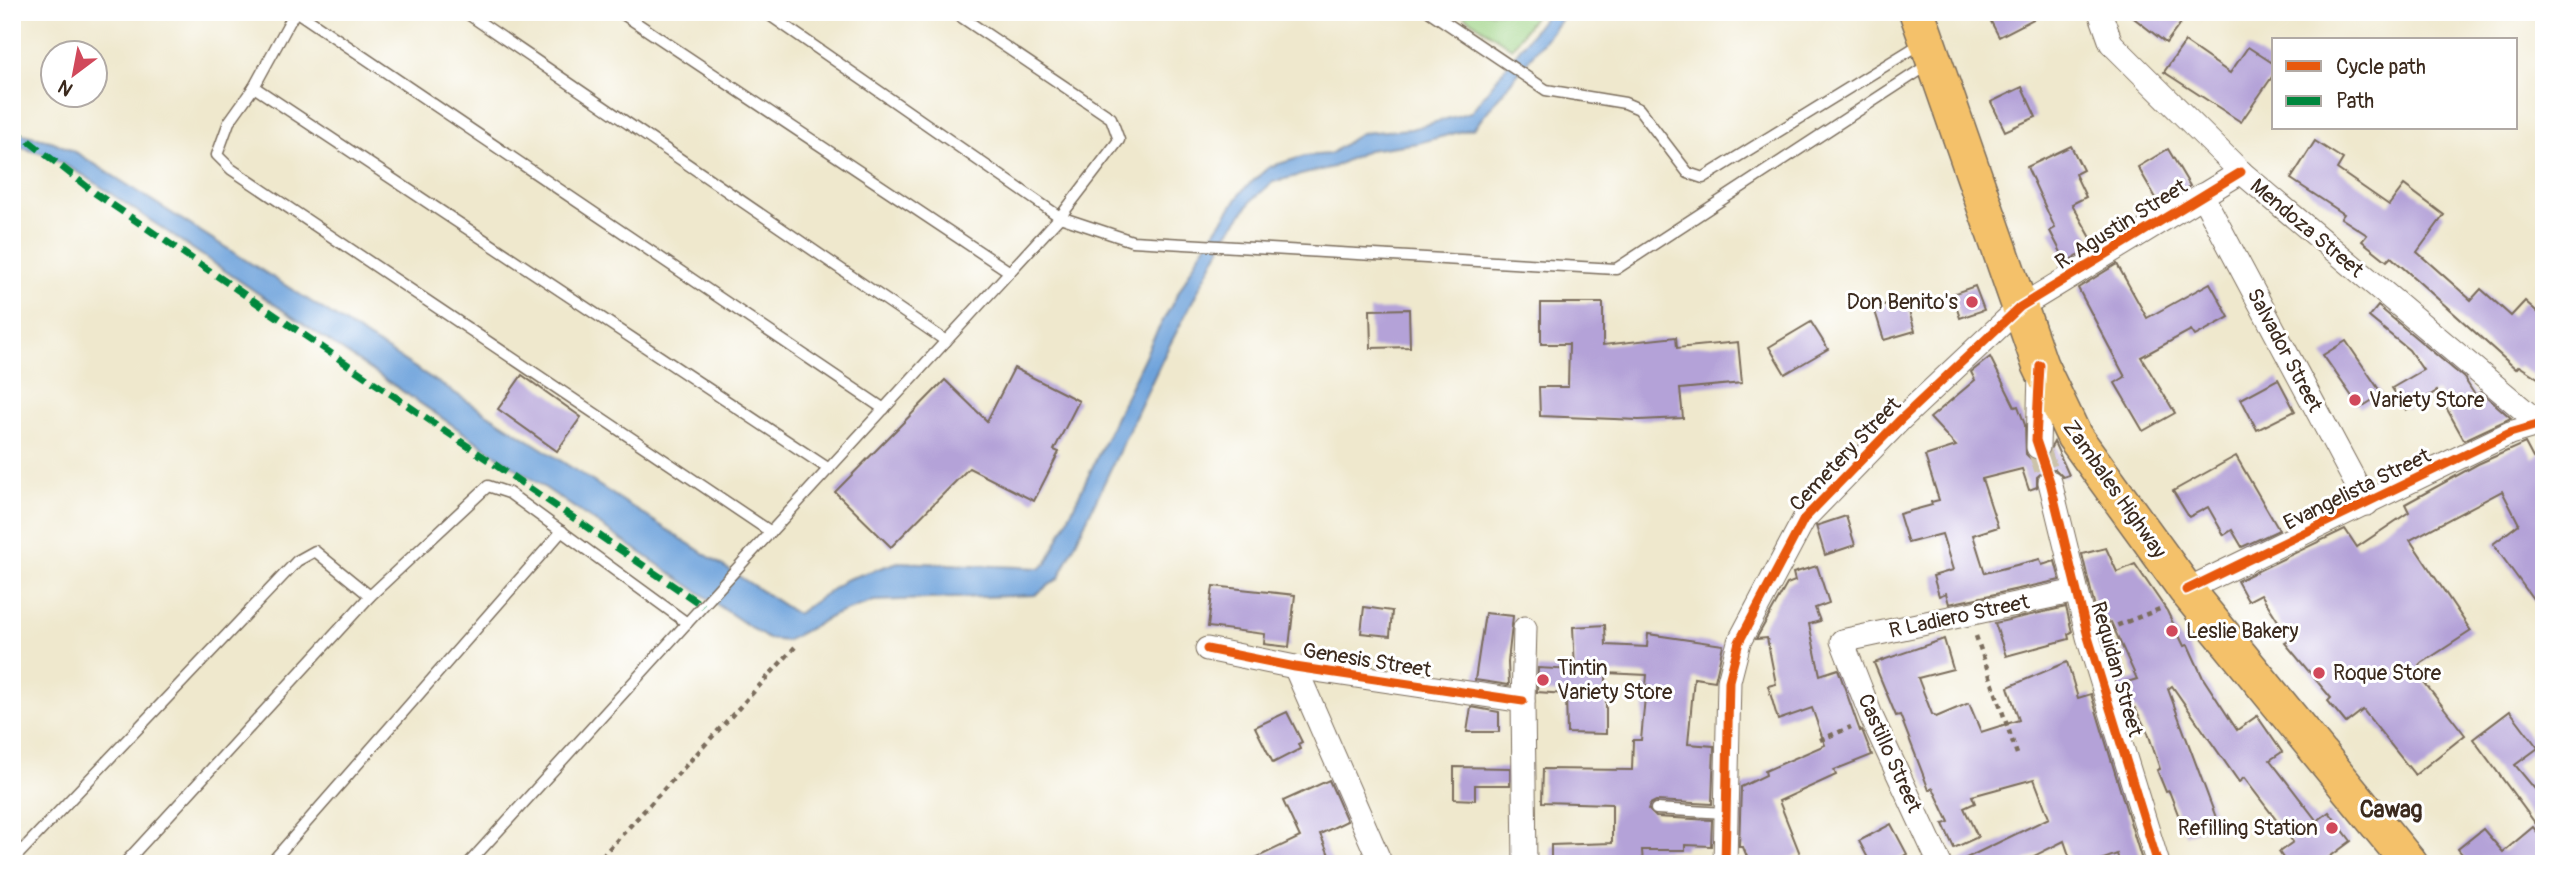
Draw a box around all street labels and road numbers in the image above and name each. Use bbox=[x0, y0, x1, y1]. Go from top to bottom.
street label: R. Agustin Street bbox=[2050, 173, 2193, 276]
street label: Mendoza Street bbox=[2244, 173, 2370, 284]
street label: Salvador Street bbox=[2241, 284, 2329, 417]
street label: Cemetery Street bbox=[1784, 391, 1907, 517]
street label: Zambales Highway bbox=[2057, 415, 2172, 564]
street label: Evangelista Street bbox=[2279, 442, 2436, 537]
street label: R Ladiero Street bbox=[1887, 588, 2032, 645]
street label: Requidan Street bbox=[2084, 598, 2149, 740]
street label: Genesis Street bbox=[1301, 637, 1434, 684]
street label: Castillo Street bbox=[1851, 690, 1928, 817]

